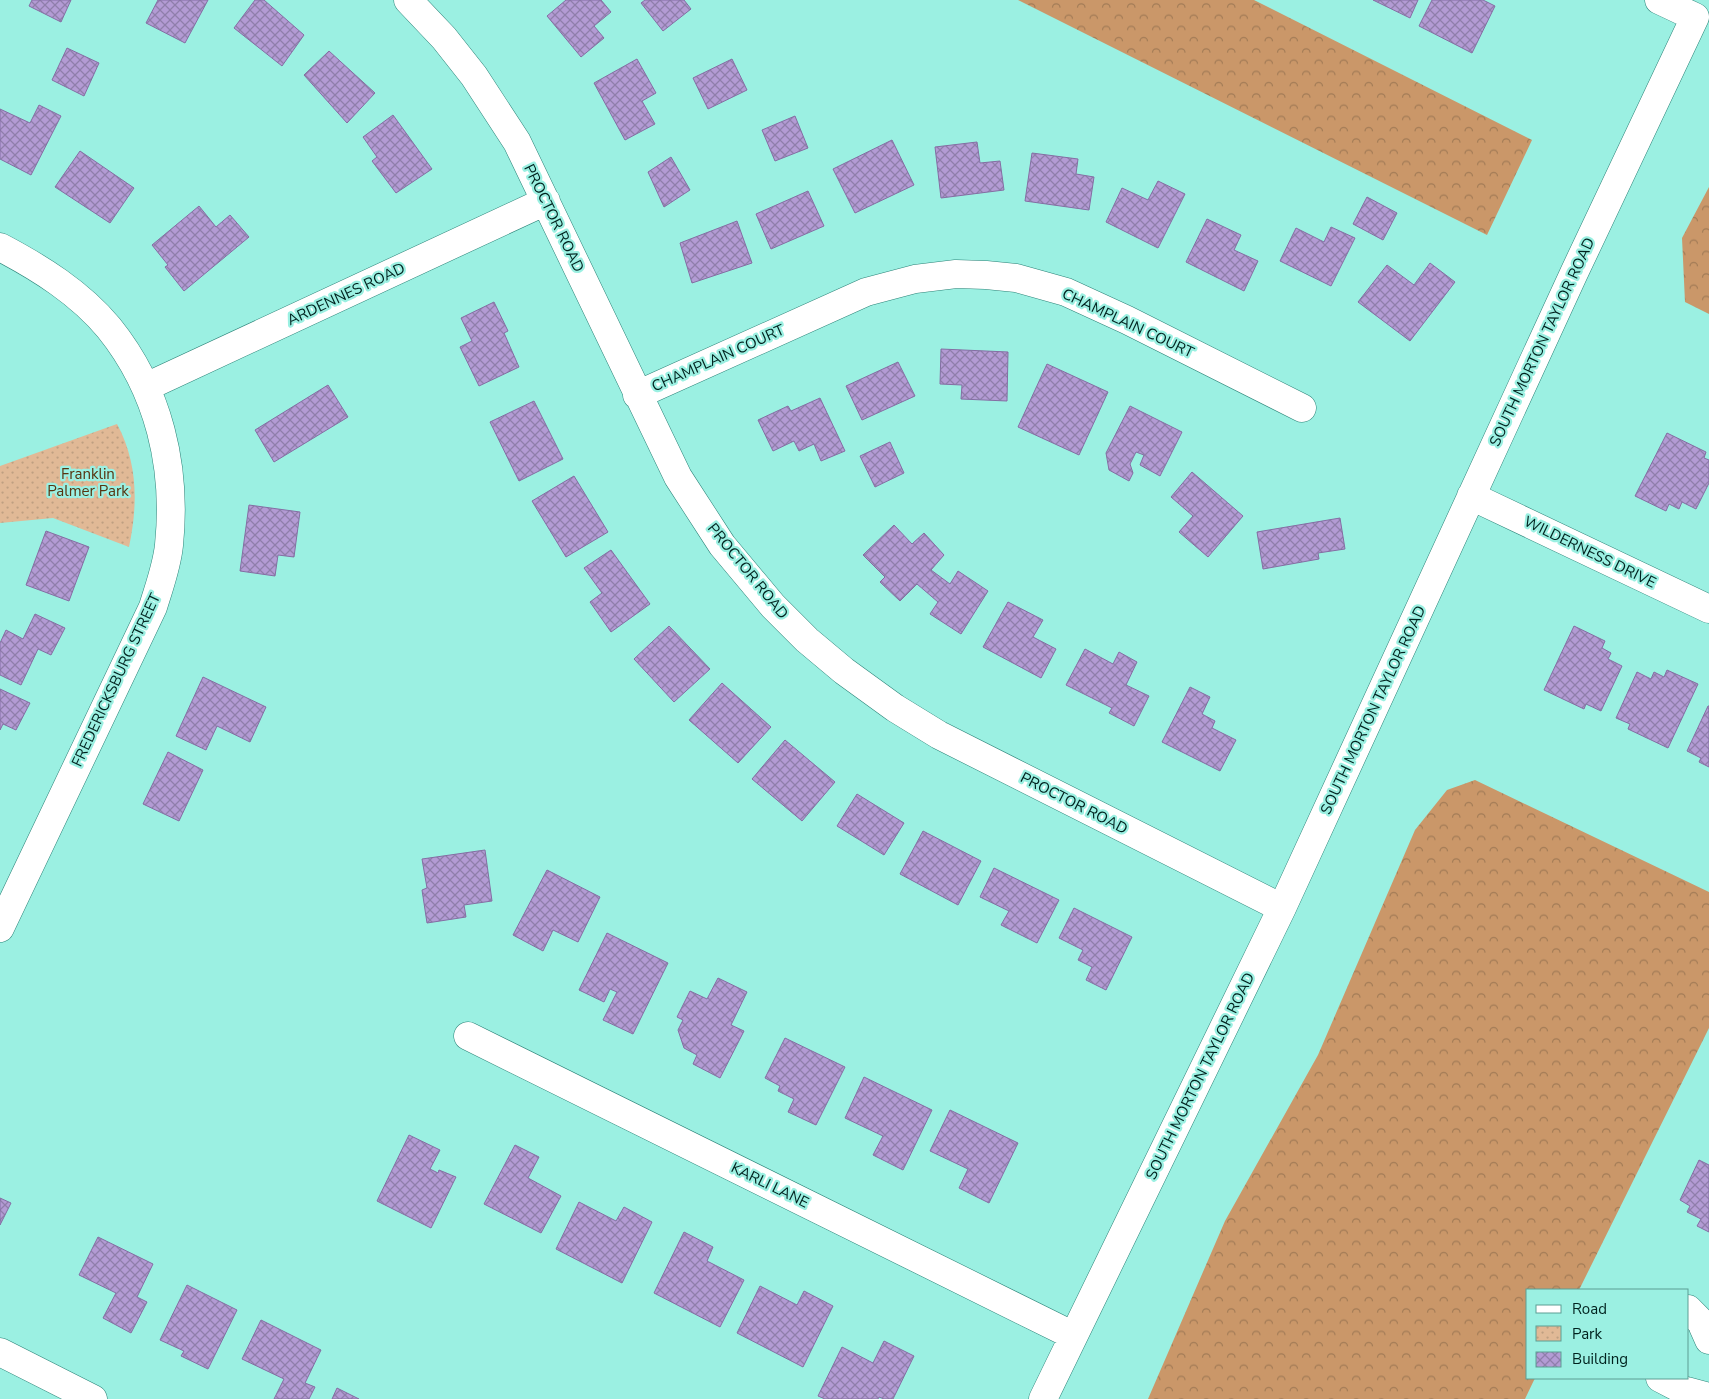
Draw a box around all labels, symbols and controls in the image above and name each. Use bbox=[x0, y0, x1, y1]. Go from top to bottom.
street label: PROCTOR ROAD bbox=[519, 161, 589, 275]
street label: SOUTH MORTON TAYLOR ROAD bbox=[1485, 234, 1599, 450]
street label: ARDENNES ROAD bbox=[284, 258, 408, 330]
street label: CHAMPLAIN COURT bbox=[1059, 284, 1197, 362]
street label: CHAMPLAIN COURT bbox=[648, 320, 788, 396]
park label: Franklin Palmer Park bbox=[47, 464, 129, 501]
street label: WILDERNESS DRIVE bbox=[1521, 511, 1659, 593]
street label: PROCTOR ROAD bbox=[703, 519, 793, 623]
street label: FREDERICKSBURG STREET bbox=[67, 590, 165, 770]
street label: SOUTH MORTON TAYLOR ROAD bbox=[1316, 602, 1430, 818]
street label: PROCTOR ROAD bbox=[1017, 767, 1131, 839]
street label: SOUTH MORTON TAYLOR ROAD bbox=[1141, 969, 1259, 1183]
street label: KARLI LANE bbox=[728, 1158, 812, 1212]
legend bbox=[1526, 1289, 1689, 1379]
text: Road bbox=[1572, 1299, 1607, 1319]
text: Park bbox=[1572, 1324, 1602, 1344]
text: Building bbox=[1572, 1349, 1628, 1369]

